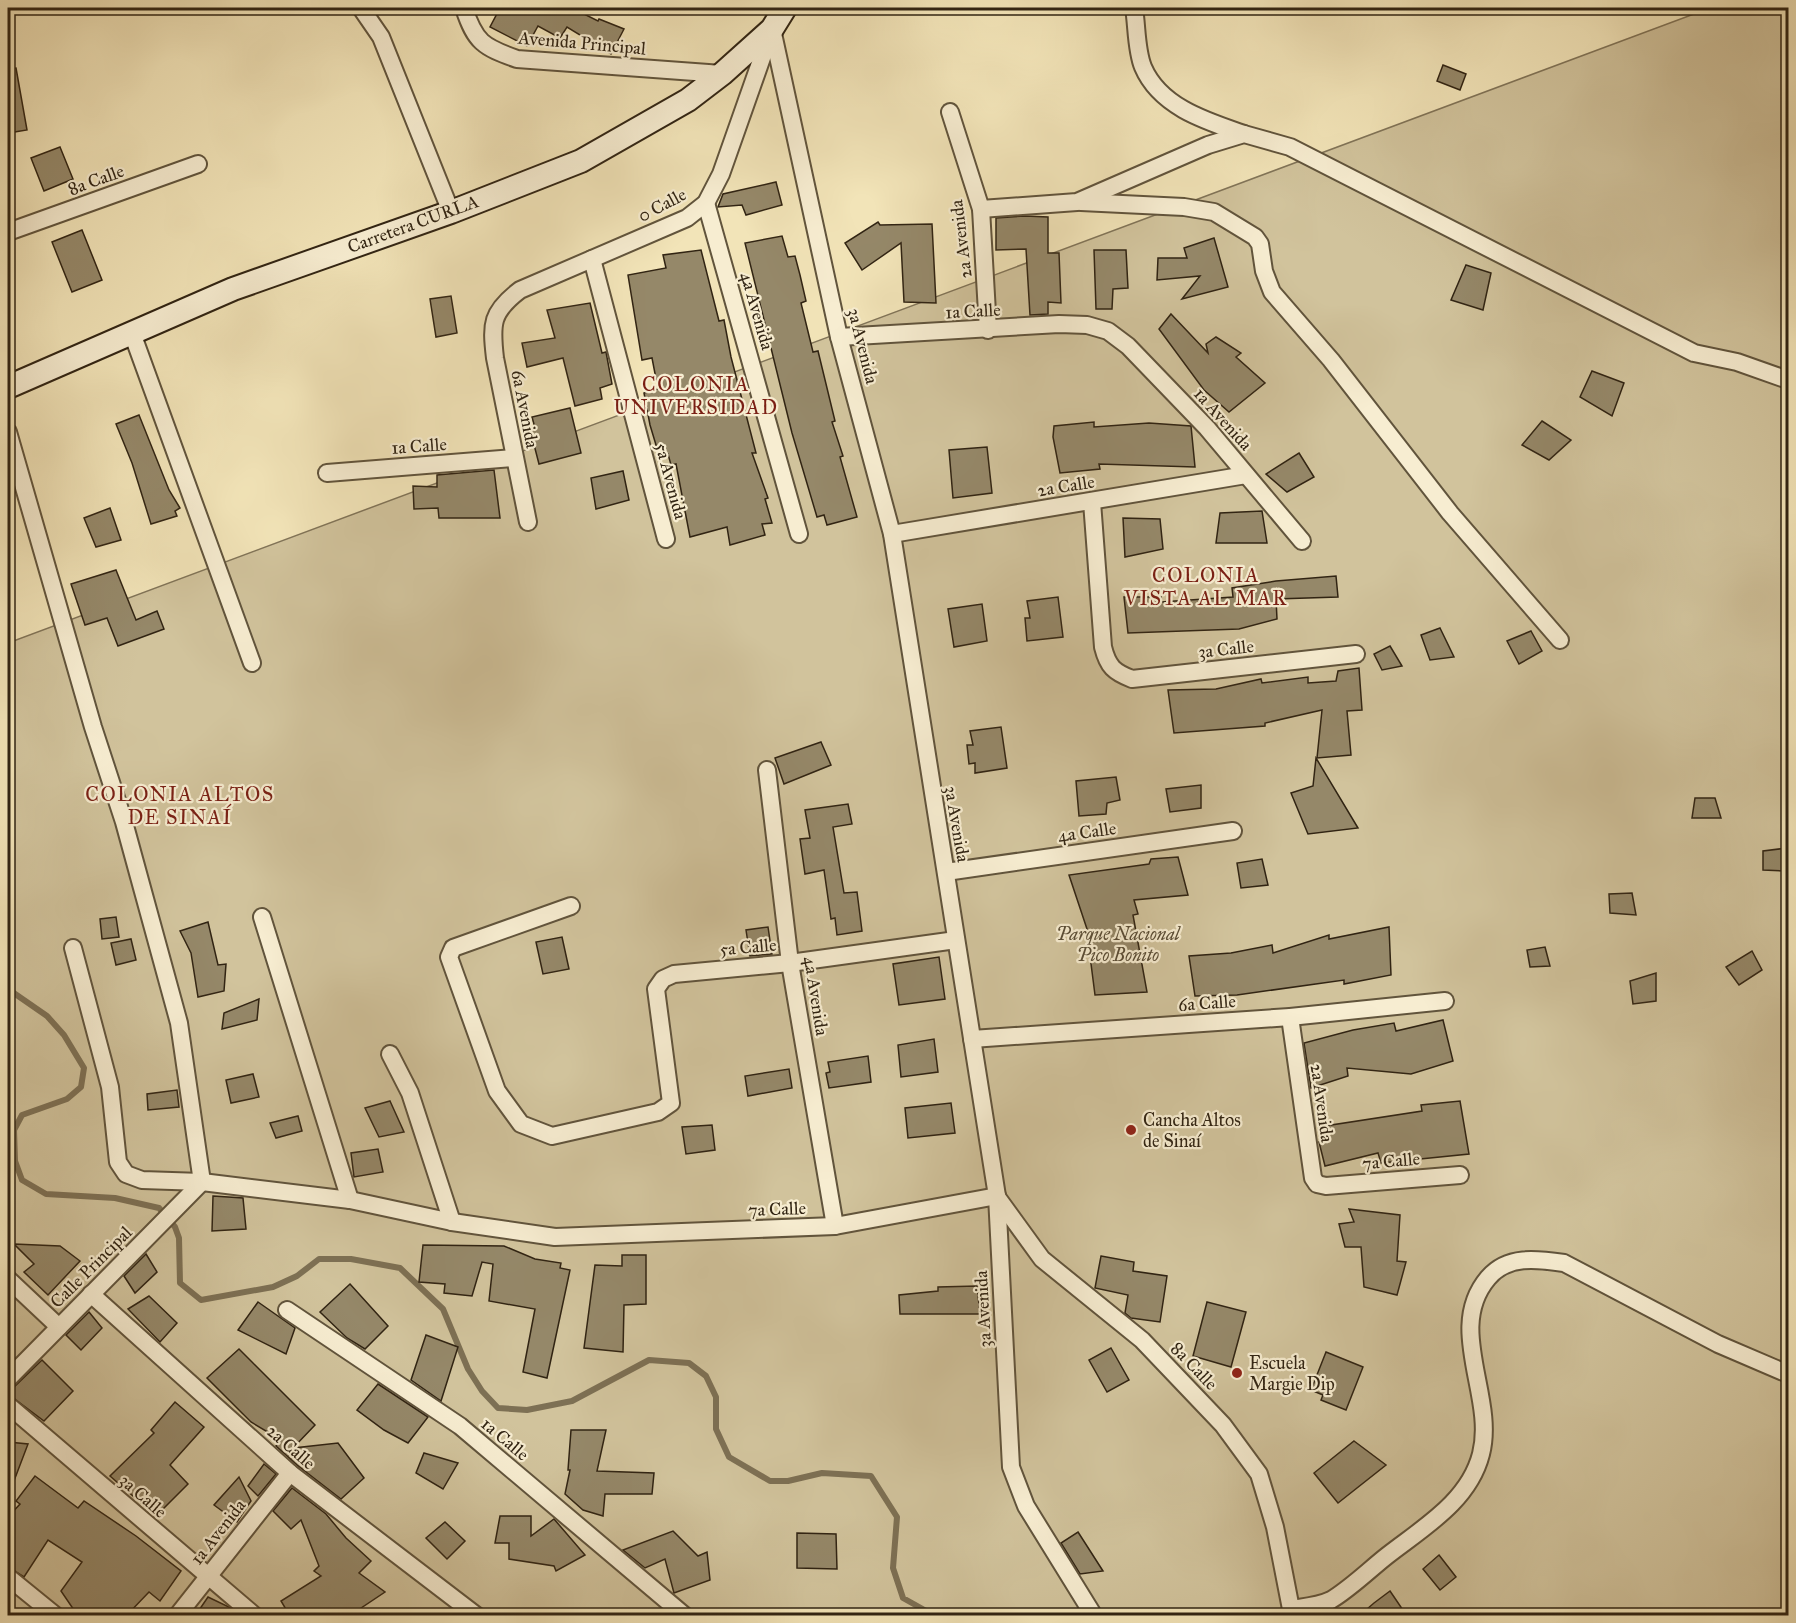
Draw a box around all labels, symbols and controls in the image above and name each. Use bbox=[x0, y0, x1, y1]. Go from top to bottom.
street label: Avenida Principal bbox=[516, 26, 647, 60]
street label: 8a Calle bbox=[65, 160, 127, 200]
street label: 0 Calle bbox=[634, 183, 690, 227]
street label: Carretera CURLA bbox=[344, 190, 482, 258]
street label: 2a Avenida bbox=[945, 198, 977, 280]
street label: 4a Avenida bbox=[735, 269, 779, 353]
street label: 1a Calle bbox=[945, 299, 1001, 323]
street label: 3a Avenida bbox=[843, 306, 883, 387]
street label: 6a Avenida bbox=[507, 368, 543, 450]
district label: COLONIA UNIVERSIDAD bbox=[614, 372, 778, 419]
street label: 1a Avenida bbox=[1189, 383, 1257, 455]
street label: 1a Calle bbox=[390, 433, 448, 459]
street label: 5a Avenida bbox=[650, 440, 692, 522]
street label: 2a Calle bbox=[1036, 471, 1096, 501]
district label: COLONIA VISTA AL MAR bbox=[1123, 563, 1288, 610]
street label: 3a Calle bbox=[1197, 635, 1255, 663]
district label: COLONIA ALTOS DE SINAÍ bbox=[85, 782, 275, 829]
street label: 3a Avenida bbox=[939, 784, 975, 864]
street label: 4a Calle bbox=[1056, 817, 1118, 847]
park label: Parque Nacional Pico Bonito bbox=[1056, 923, 1182, 966]
street label: 5a Calle bbox=[719, 934, 777, 960]
street label: 4a Avenida bbox=[799, 955, 833, 1038]
street label: 6a Calle bbox=[1177, 990, 1237, 1016]
street label: 2a Avenida bbox=[1306, 1062, 1338, 1144]
place label: Cancha Altos de Sinaí bbox=[1143, 1109, 1241, 1152]
marker: Cancha Altos de Sinaí bbox=[1124, 1123, 1138, 1137]
street label: 7a Calle bbox=[1361, 1148, 1421, 1174]
street label: 7a Calle bbox=[748, 1197, 806, 1221]
street label: Calle Principal bbox=[46, 1221, 137, 1312]
street label: 3a Avenida bbox=[970, 1269, 996, 1348]
street label: 8a Calle bbox=[1166, 1337, 1222, 1395]
place label: Escuela Margie Dip bbox=[1249, 1352, 1335, 1396]
marker: Escuela Margie Dip bbox=[1230, 1366, 1244, 1380]
street label: 1a Calle bbox=[477, 1413, 533, 1465]
street label: 2a Calle bbox=[262, 1420, 320, 1474]
street label: 3a Calle bbox=[115, 1469, 171, 1523]
street label: 1a Avenida bbox=[186, 1495, 251, 1569]

